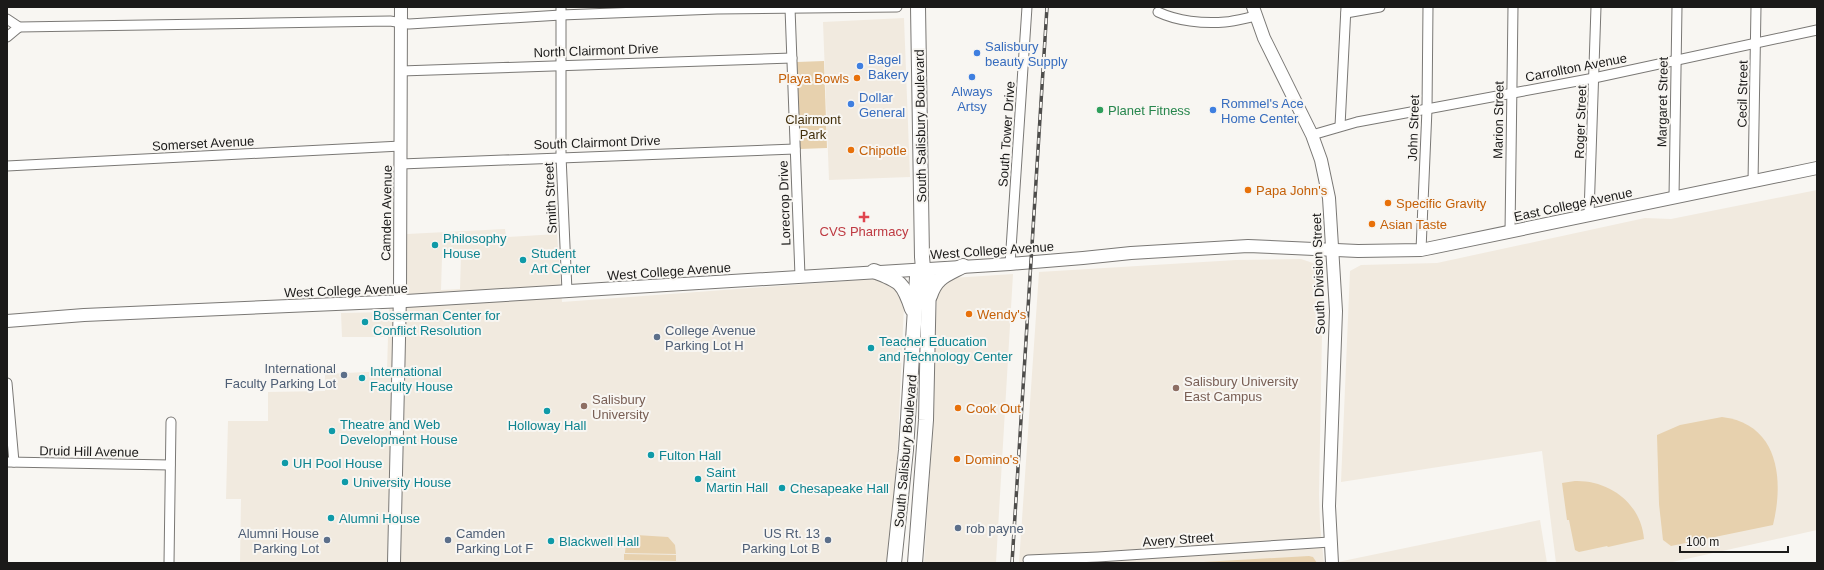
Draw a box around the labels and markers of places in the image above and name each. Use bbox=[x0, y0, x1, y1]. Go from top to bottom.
place label: Salisbury beauty Supply bbox=[985, 39, 1068, 69]
marker: Salisbury beauty Supply bbox=[972, 48, 982, 58]
place label: Bagel Bakery bbox=[868, 52, 909, 82]
marker: Bagel Bakery bbox=[855, 61, 865, 71]
place label: Playa Bowls bbox=[778, 71, 849, 86]
marker: Always Artsy bbox=[967, 72, 977, 82]
marker: Playa Bowls bbox=[852, 73, 862, 83]
place label: Always Artsy bbox=[951, 84, 993, 114]
place label: Dollar General bbox=[859, 90, 905, 120]
place label: Rommel's Ace Home Center bbox=[1221, 96, 1304, 126]
marker: Dollar General bbox=[846, 99, 856, 109]
place label: Planet Fitness bbox=[1108, 103, 1191, 118]
marker: Planet Fitness bbox=[1095, 105, 1105, 115]
marker: Rommel's Ace Home Center bbox=[1208, 105, 1218, 115]
place label: Chipotle bbox=[859, 143, 907, 158]
marker: Chipotle bbox=[846, 145, 856, 155]
place label: Papa John's bbox=[1256, 183, 1328, 198]
marker: Papa John's bbox=[1243, 185, 1253, 195]
place label: Specific Gravity bbox=[1396, 196, 1487, 211]
marker: Specific Gravity bbox=[1383, 198, 1393, 208]
marker: CVS Pharmacy bbox=[859, 212, 869, 222]
place label: Asian Taste bbox=[1380, 217, 1447, 232]
marker: Asian Taste bbox=[1367, 219, 1377, 229]
place label: CVS Pharmacy bbox=[820, 224, 909, 239]
place label: Philosophy House bbox=[443, 231, 507, 261]
marker: Philosophy House bbox=[430, 240, 440, 250]
place label: Student Art Center bbox=[531, 246, 591, 276]
marker: Student Art Center bbox=[518, 255, 528, 265]
place label: Wendy's bbox=[977, 307, 1027, 322]
place label: Bosserman Center for Conflict Resolution bbox=[373, 308, 501, 338]
marker: Wendy's bbox=[964, 309, 974, 319]
marker: Bosserman Center for Conflict Resolution bbox=[360, 317, 370, 327]
place label: College Avenue Parking Lot H bbox=[665, 323, 756, 353]
marker: College Avenue Parking Lot H bbox=[652, 332, 662, 342]
place label: Teacher Education and Technology Center bbox=[879, 334, 1013, 364]
marker: Teacher Education and Technology Center bbox=[866, 343, 876, 353]
place label: International Faculty Parking Lot bbox=[225, 361, 336, 391]
place label: International Faculty House bbox=[370, 364, 453, 394]
marker: International Faculty Parking Lot bbox=[339, 370, 349, 380]
marker: International Faculty House bbox=[357, 373, 367, 383]
place label: Salisbury University East Campus bbox=[1184, 374, 1299, 404]
marker: Salisbury University East Campus bbox=[1171, 383, 1181, 393]
place label: Salisbury University bbox=[592, 392, 650, 422]
marker: Salisbury University bbox=[579, 401, 589, 411]
place label: Cook Out bbox=[966, 401, 1021, 416]
marker: Cook Out bbox=[953, 403, 963, 413]
marker: Holloway Hall bbox=[542, 406, 552, 416]
place label: Theatre and Web Development House bbox=[340, 417, 458, 447]
place label: Holloway Hall bbox=[508, 418, 586, 433]
marker: Theatre and Web Development House bbox=[327, 426, 337, 436]
place label: Fulton Hall bbox=[659, 448, 721, 463]
marker: Fulton Hall bbox=[646, 450, 656, 460]
place label: Domino's bbox=[965, 452, 1019, 467]
marker: Domino's bbox=[952, 454, 962, 464]
place label: UH Pool House bbox=[293, 456, 383, 471]
marker: UH Pool House bbox=[280, 458, 290, 468]
place label: Saint Martin Hall bbox=[706, 465, 768, 495]
marker: Saint Martin Hall bbox=[693, 474, 703, 484]
place label: University House bbox=[353, 475, 451, 490]
marker: University House bbox=[340, 477, 350, 487]
place label: Chesapeake Hall bbox=[790, 481, 889, 496]
marker: Chesapeake Hall bbox=[777, 483, 787, 493]
place label: Alumni House bbox=[339, 511, 420, 526]
marker: Alumni House bbox=[326, 513, 336, 523]
place label: rob payne bbox=[966, 521, 1024, 536]
marker: rob payne bbox=[953, 523, 963, 533]
place label: Alumni House Parking Lot bbox=[238, 526, 319, 556]
place label: Camden Parking Lot F bbox=[456, 526, 533, 556]
place label: US Rt. 13 Parking Lot B bbox=[742, 526, 820, 556]
place label: Blackwell Hall bbox=[559, 534, 639, 549]
marker: Alumni House Parking Lot bbox=[322, 535, 332, 545]
marker: Camden Parking Lot F bbox=[443, 535, 453, 545]
marker: US Rt. 13 Parking Lot B bbox=[823, 535, 833, 545]
marker: Blackwell Hall bbox=[546, 536, 556, 546]

